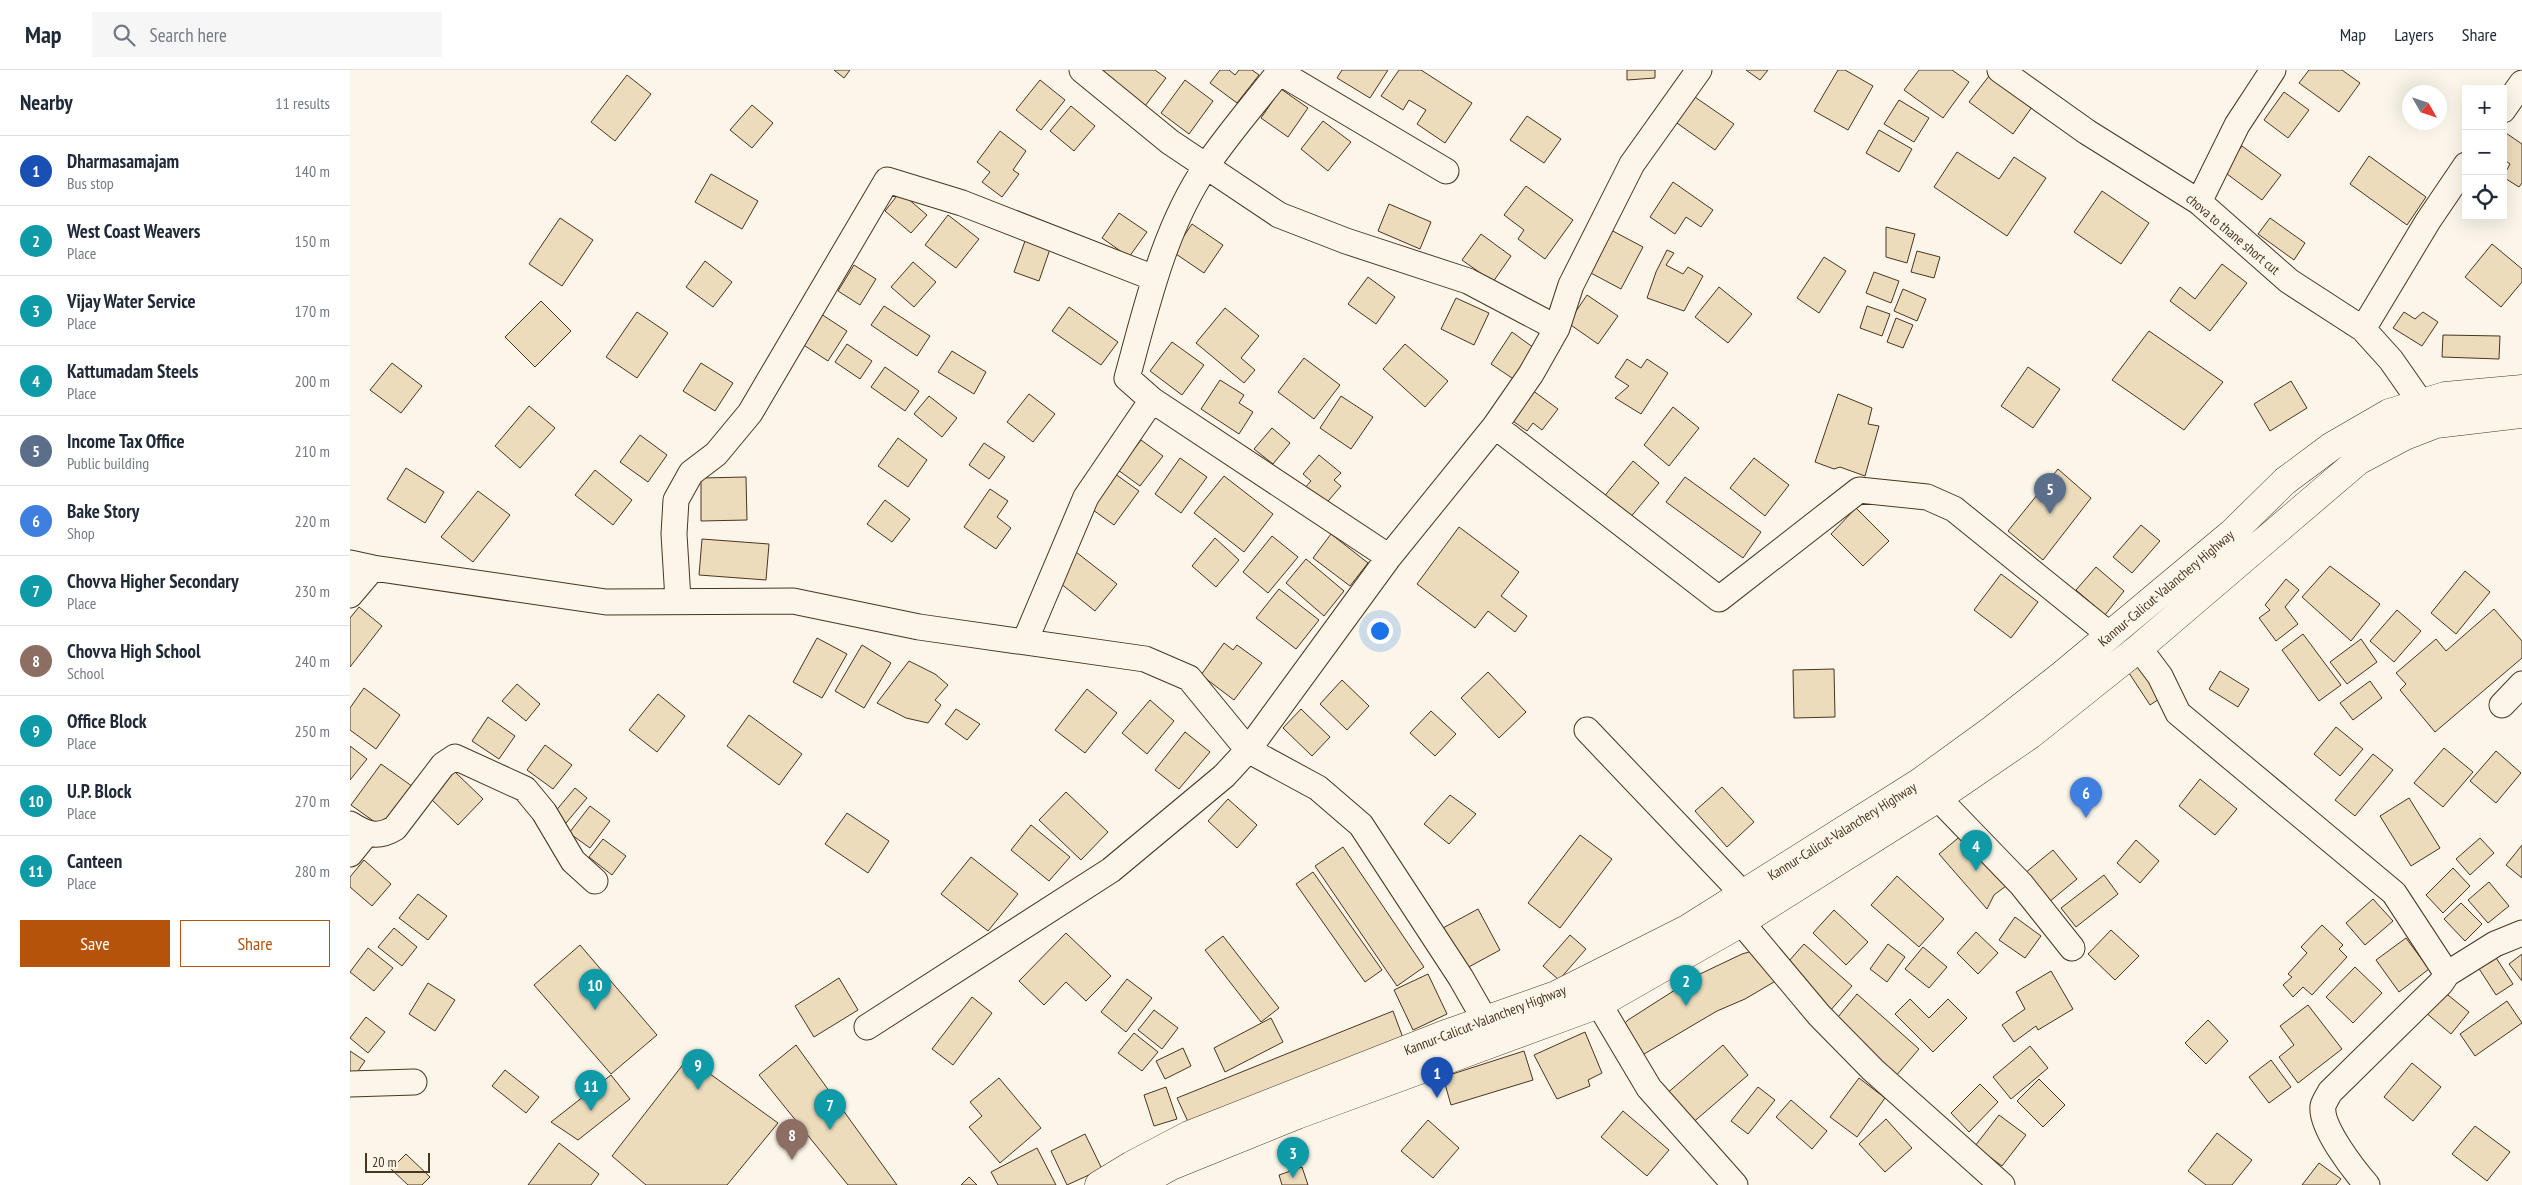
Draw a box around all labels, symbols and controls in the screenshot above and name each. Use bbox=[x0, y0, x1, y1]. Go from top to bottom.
search box bbox=[92, 12, 442, 57]
text: Map bbox=[25, 19, 62, 50]
icon: search bbox=[110, 21, 138, 49]
text: Search here bbox=[150, 23, 227, 47]
text: Map bbox=[2340, 23, 2366, 46]
text: Layers bbox=[2394, 23, 2434, 46]
text: Share bbox=[2462, 23, 2497, 46]
north arrow bbox=[2402, 85, 2447, 130]
map controls bbox=[2462, 85, 2507, 220]
button: + bbox=[2462, 85, 2507, 130]
text: Nearby bbox=[20, 89, 73, 116]
text: 11 results bbox=[275, 93, 330, 113]
button: − bbox=[2462, 130, 2507, 175]
text: Dharmasamajam bbox=[67, 149, 179, 173]
text: 1 bbox=[32, 161, 40, 181]
text: 140 m bbox=[295, 161, 330, 181]
text: Bus stop bbox=[67, 173, 114, 193]
button: locate bbox=[2462, 175, 2507, 220]
street label: chova to thane short cut bbox=[2182, 189, 2284, 279]
text: West Coast Weavers bbox=[67, 219, 200, 243]
text: 2 bbox=[32, 231, 40, 251]
text: 150 m bbox=[295, 231, 330, 251]
text: Place bbox=[67, 243, 96, 263]
text: Vijay Water Service bbox=[67, 289, 196, 313]
text: 3 bbox=[32, 301, 40, 321]
text: 170 m bbox=[295, 301, 330, 321]
text: Place bbox=[67, 313, 96, 333]
text: Kattumadam Steels bbox=[67, 359, 199, 383]
text: 4 bbox=[32, 371, 40, 391]
text: 200 m bbox=[295, 371, 330, 391]
text: Place bbox=[67, 383, 96, 403]
text: Income Tax Office bbox=[67, 429, 185, 453]
text: 5 bbox=[32, 441, 40, 461]
text: 210 m bbox=[295, 441, 330, 461]
text: Public building bbox=[67, 453, 149, 473]
pin: 5 bbox=[2034, 473, 2066, 514]
text: Bake Story bbox=[67, 499, 139, 523]
text: 6 bbox=[32, 511, 40, 531]
text: 220 m bbox=[295, 511, 330, 531]
text: Shop bbox=[67, 523, 95, 543]
street label: Kannur-Calicut-Valanchery Highway bbox=[2094, 525, 2238, 650]
text: Chovva Higher Secondary bbox=[67, 569, 238, 593]
text: 7 bbox=[32, 581, 40, 601]
text: 230 m bbox=[295, 581, 330, 601]
text: Place bbox=[67, 593, 96, 613]
your location bbox=[1367, 618, 1393, 644]
text: Chovva High School bbox=[67, 639, 201, 663]
text: 8 bbox=[32, 651, 40, 671]
text: 240 m bbox=[295, 651, 330, 671]
text: School bbox=[67, 663, 104, 683]
text: Office Block bbox=[67, 709, 147, 733]
text: 9 bbox=[32, 721, 40, 741]
text: 250 m bbox=[295, 721, 330, 741]
text: Place bbox=[67, 733, 96, 753]
street label: Kannur-Calicut-Valanchery Highway bbox=[1764, 777, 1920, 884]
pin: 6 bbox=[2070, 777, 2102, 818]
text: U.P. Block bbox=[67, 779, 131, 803]
text: 10 bbox=[28, 791, 44, 811]
text: 270 m bbox=[295, 791, 330, 811]
text: Place bbox=[67, 803, 96, 823]
pin: 4 bbox=[1960, 830, 1992, 871]
text: Canteen bbox=[67, 849, 122, 873]
text: 11 bbox=[28, 861, 44, 881]
text: 280 m bbox=[295, 861, 330, 881]
text: Place bbox=[67, 873, 96, 893]
button: Save bbox=[20, 920, 170, 967]
button: Share bbox=[180, 920, 330, 967]
pin: 2 bbox=[1670, 965, 1702, 1006]
pin: 10 bbox=[579, 969, 611, 1010]
street label: Kannur-Calicut-Valanchery Highway bbox=[1401, 980, 1569, 1059]
pin: 9 bbox=[682, 1049, 714, 1090]
pin: 1 bbox=[1421, 1057, 1453, 1098]
pin: 11 bbox=[575, 1070, 607, 1111]
pin: 7 bbox=[814, 1089, 846, 1130]
pin: 8 bbox=[776, 1119, 808, 1160]
pin: 3 bbox=[1277, 1137, 1309, 1178]
scale bar bbox=[365, 1150, 430, 1173]
text: 20 m bbox=[372, 1153, 397, 1171]

